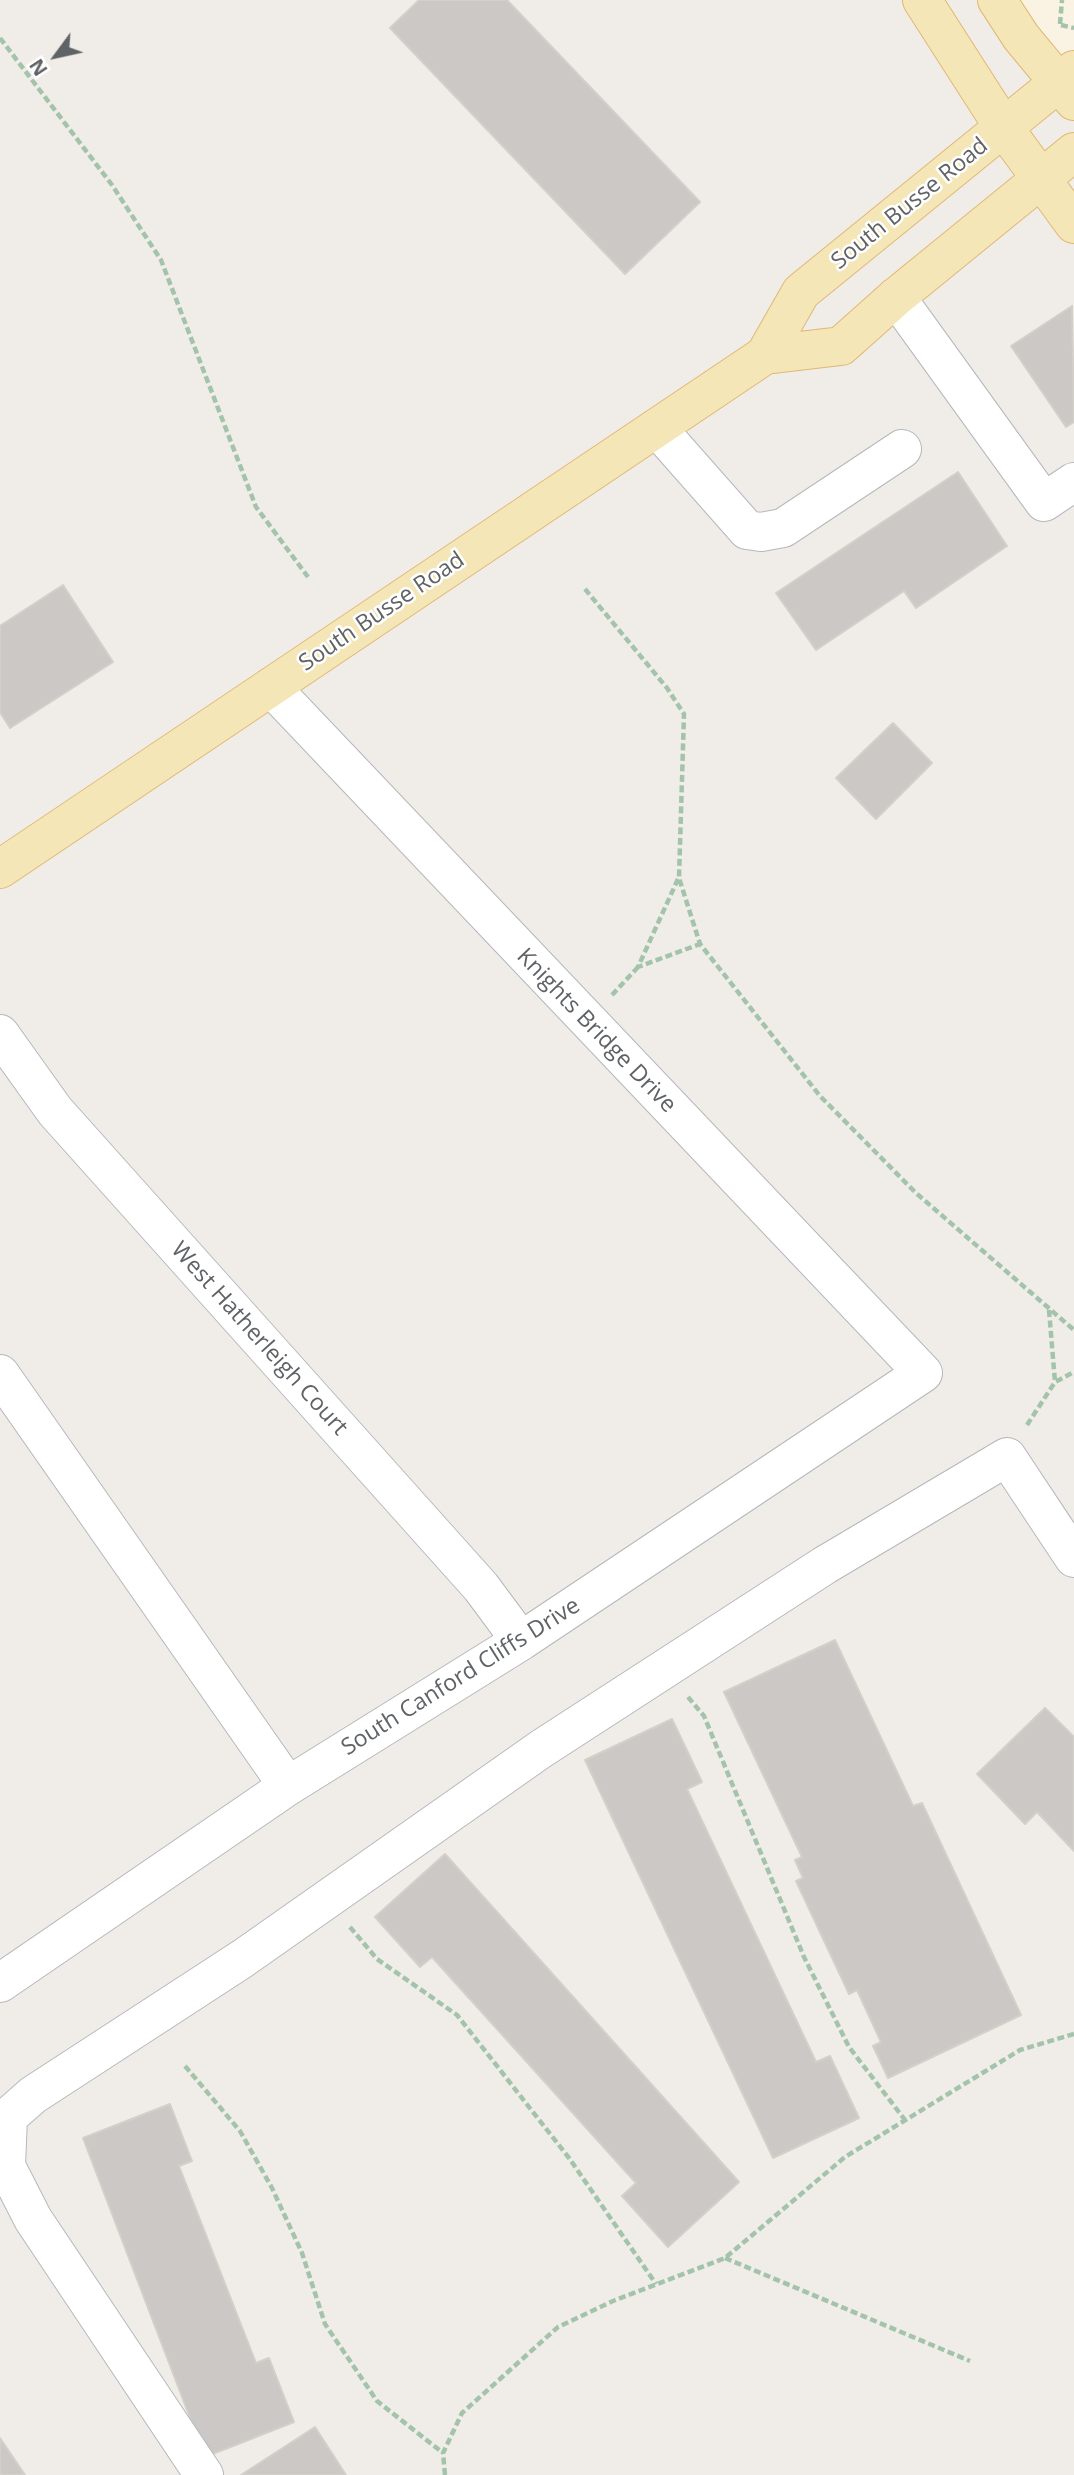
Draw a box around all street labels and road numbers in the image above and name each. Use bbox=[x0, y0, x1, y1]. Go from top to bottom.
street label: South Busse Road bbox=[826, 132, 994, 276]
street label: South Busse Road bbox=[294, 546, 470, 678]
street label: Knights Bridge Drive bbox=[511, 943, 681, 1119]
street label: West Hatherleigh Court bbox=[165, 1237, 353, 1441]
street label: South Canford Cliffs Drive bbox=[337, 1592, 585, 1762]

